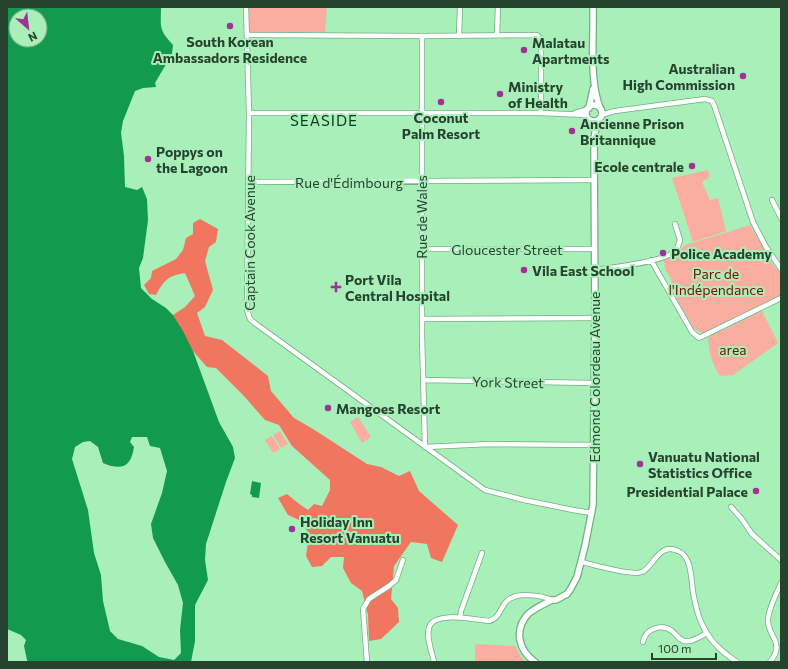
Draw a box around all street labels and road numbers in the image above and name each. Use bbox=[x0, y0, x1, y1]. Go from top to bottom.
street label: Rue d'Édimbourg bbox=[295, 174, 403, 191]
street label: Captain Cook Avenue bbox=[241, 175, 258, 311]
street label: Rue de Wales bbox=[413, 175, 430, 259]
street label: Gloucester Street bbox=[451, 241, 563, 258]
street label: Edmond Colordeau Avenue bbox=[586, 292, 603, 462]
street label: York Street bbox=[472, 373, 544, 391]

